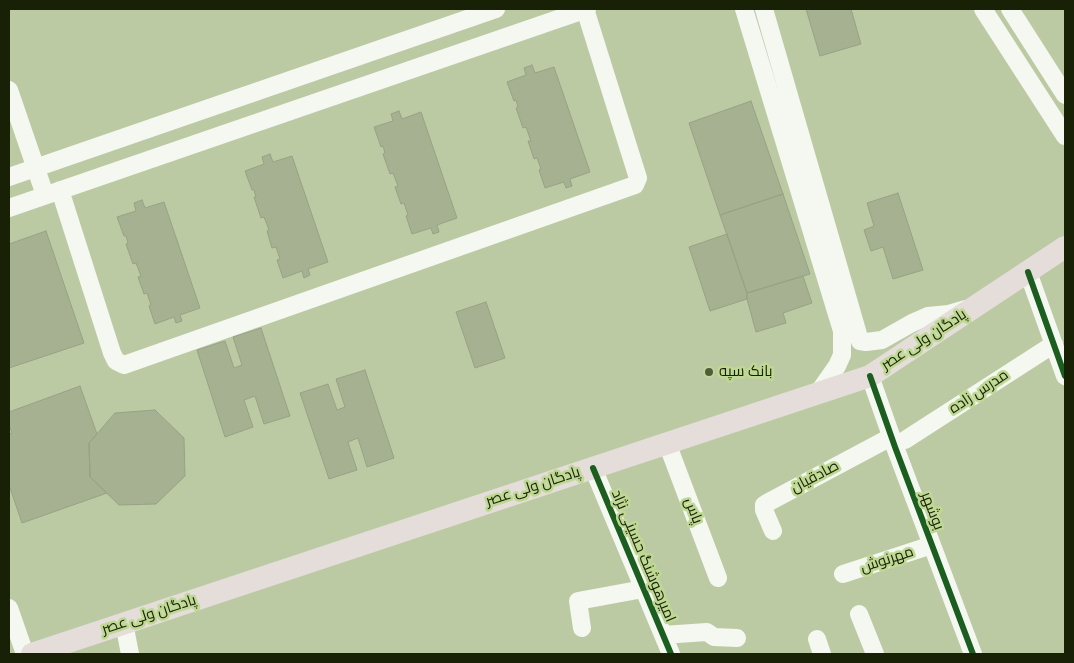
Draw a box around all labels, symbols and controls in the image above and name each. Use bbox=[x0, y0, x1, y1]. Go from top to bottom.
street label: پادگان ولی عصر bbox=[878, 306, 970, 374]
place label: بانک سپه bbox=[719, 363, 773, 381]
marker: بانک سپه bbox=[703, 366, 715, 378]
street label: مدرس زاده bbox=[946, 366, 1012, 418]
street label: صادقیان bbox=[788, 457, 842, 497]
street label: پادگان ولی عصر bbox=[483, 463, 583, 511]
street label: امیرهوشنگ حسینی نژاد bbox=[607, 487, 679, 625]
street label: بوشهر bbox=[917, 489, 947, 533]
street label: پاس bbox=[680, 495, 706, 527]
street label: مهرنوش bbox=[858, 543, 916, 577]
street label: پادگان ولی عصر bbox=[99, 591, 199, 639]

